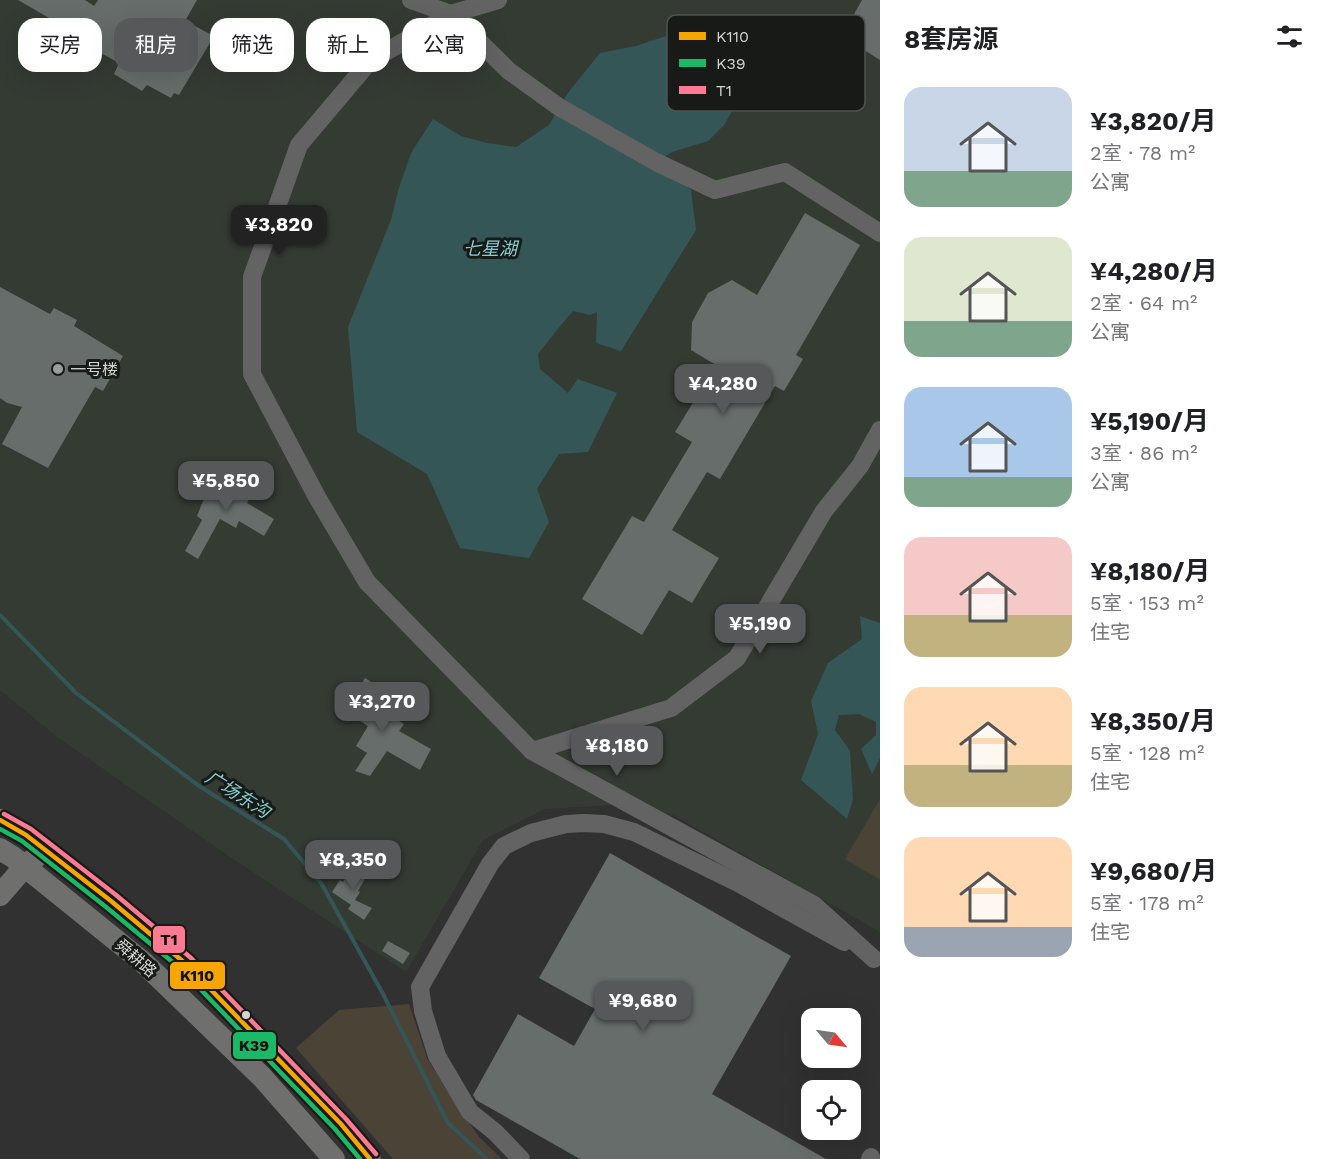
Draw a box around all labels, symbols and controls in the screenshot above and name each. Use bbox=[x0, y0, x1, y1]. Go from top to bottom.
legend bbox=[667, 15, 865, 111]
chip: 买房 bbox=[18, 18, 102, 72]
chip: 租房 bbox=[114, 18, 198, 72]
chip: 筛选 bbox=[210, 18, 294, 72]
chip: 新上 bbox=[306, 18, 390, 72]
chip: 公寓 bbox=[402, 18, 486, 72]
icon: filters bbox=[1273, 20, 1306, 53]
text: 8套房源 bbox=[904, 24, 998, 54]
text: K110 bbox=[716, 27, 749, 46]
text: K39 bbox=[716, 54, 746, 73]
text: T1 bbox=[716, 81, 732, 100]
text: ¥3,820/月 bbox=[1090, 106, 1216, 136]
icon: home bbox=[952, 111, 1024, 183]
text: 2室 · 78 m² bbox=[1090, 141, 1195, 165]
text: 公寓 bbox=[1090, 170, 1130, 194]
pin: ¥3,820 bbox=[230, 205, 328, 256]
text: ¥3,820 bbox=[245, 212, 313, 236]
water label: 七星湖 bbox=[463, 238, 520, 259]
text: ¥4,280/月 bbox=[1090, 256, 1218, 286]
icon: home bbox=[952, 261, 1024, 333]
text: 2室 · 64 m² bbox=[1090, 291, 1197, 315]
text: 公寓 bbox=[1090, 320, 1130, 344]
place label: 一号楼 bbox=[70, 360, 118, 379]
marker: 一号楼 bbox=[51, 362, 65, 376]
pin: ¥4,280 bbox=[674, 364, 772, 415]
text: ¥4,280 bbox=[688, 371, 758, 395]
text: ¥5,190/月 bbox=[1090, 406, 1209, 436]
icon: home bbox=[952, 411, 1024, 483]
text: 3室 · 86 m² bbox=[1090, 441, 1197, 465]
pin: ¥5,850 bbox=[177, 461, 275, 512]
text: ¥5,850 bbox=[192, 468, 260, 492]
text: 公寓 bbox=[1090, 470, 1130, 494]
text: ¥8,180/月 bbox=[1090, 556, 1210, 586]
icon: home bbox=[952, 561, 1024, 633]
text: 5室 · 153 m² bbox=[1090, 591, 1204, 615]
pin: ¥5,190 bbox=[711, 604, 809, 655]
text: ¥5,190 bbox=[729, 611, 791, 635]
text: 住宅 bbox=[1090, 620, 1130, 644]
pin: ¥3,270 bbox=[333, 682, 431, 733]
text: ¥3,270 bbox=[348, 689, 416, 713]
text: ¥8,350/月 bbox=[1090, 706, 1216, 736]
icon: home bbox=[952, 711, 1024, 783]
pin: ¥8,180 bbox=[568, 726, 666, 777]
text: ¥8,180 bbox=[585, 733, 649, 757]
text: 5室 · 128 m² bbox=[1090, 741, 1204, 765]
water label: 广场东沟 bbox=[202, 766, 276, 823]
text: 住宅 bbox=[1090, 770, 1130, 794]
pin: ¥8,350 bbox=[304, 840, 402, 891]
text: ¥8,350 bbox=[319, 847, 387, 871]
text: ¥9,680/月 bbox=[1090, 856, 1217, 886]
icon: home bbox=[952, 861, 1024, 933]
text: 5室 · 178 m² bbox=[1090, 891, 1204, 915]
text: 住宅 bbox=[1090, 920, 1130, 944]
line badge: T1 bbox=[152, 925, 186, 954]
text: T1 bbox=[160, 930, 178, 949]
street label: 舜耕路 bbox=[112, 935, 160, 981]
line badge: K110 bbox=[169, 961, 226, 990]
text: K110 bbox=[180, 966, 214, 985]
pin: ¥9,680 bbox=[594, 981, 692, 1032]
text: ¥9,680 bbox=[609, 988, 677, 1012]
north arrow bbox=[801, 1008, 861, 1068]
map controls bbox=[801, 1008, 861, 1140]
unlabelled marker bbox=[240, 1009, 252, 1021]
line badge: K39 bbox=[232, 1031, 277, 1060]
text: K39 bbox=[239, 1036, 269, 1055]
button: locate bbox=[801, 1080, 861, 1140]

